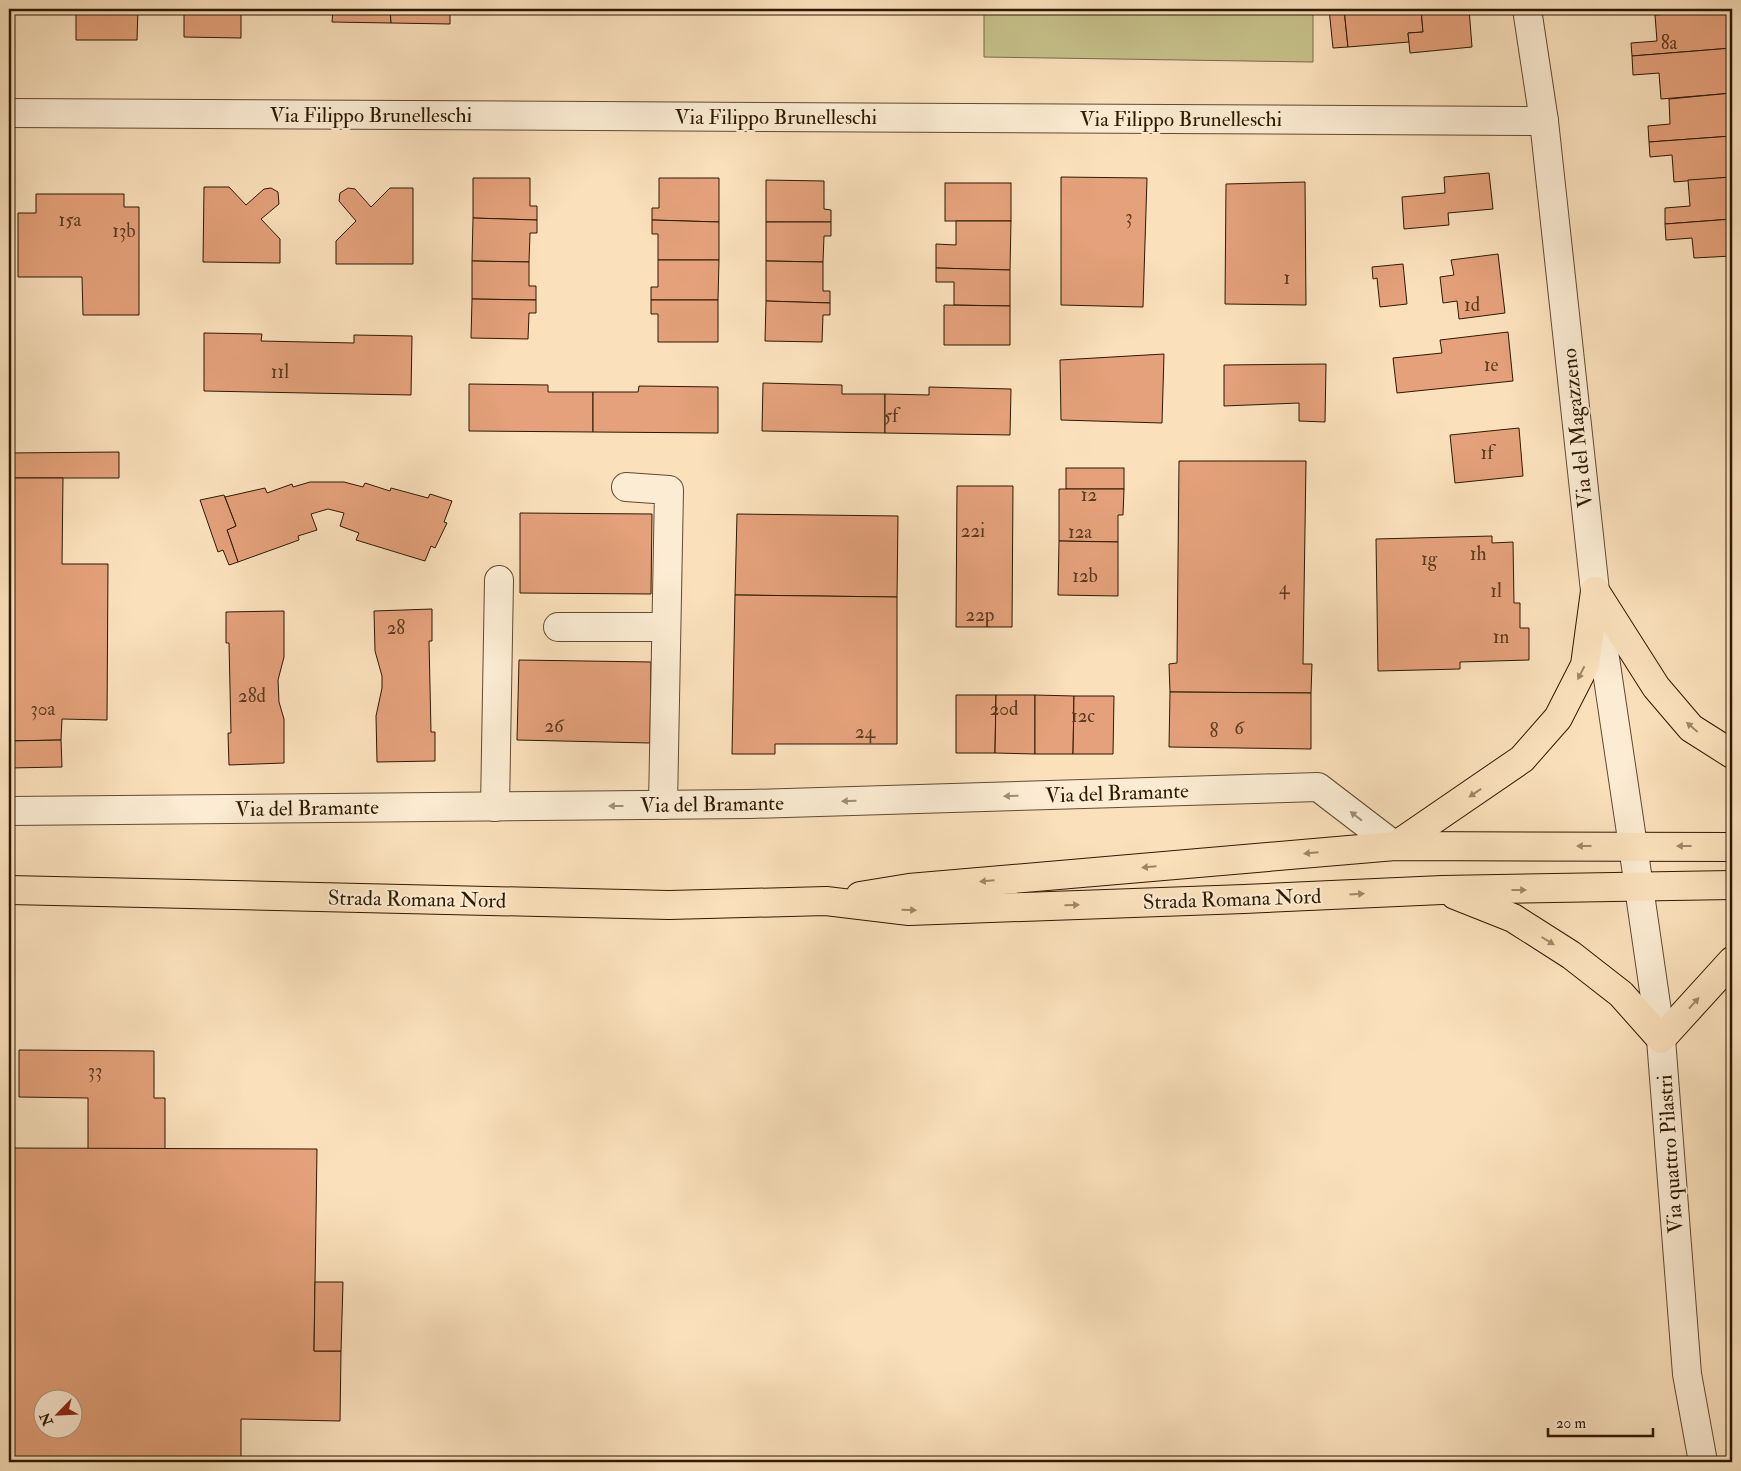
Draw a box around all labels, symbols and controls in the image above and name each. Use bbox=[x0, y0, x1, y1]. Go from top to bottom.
house number: 8a bbox=[1661, 31, 1678, 55]
street label: Via Filippo Brunelleschi bbox=[270, 102, 473, 129]
street label: Via Filippo Brunelleschi bbox=[675, 104, 878, 131]
street label: Via Filippo Brunelleschi bbox=[1080, 106, 1283, 133]
house number: 3 bbox=[1125, 205, 1133, 229]
house number: 15a bbox=[59, 208, 82, 232]
house number: 13b bbox=[112, 219, 136, 243]
house number: 1 bbox=[1284, 266, 1290, 290]
house number: 1d bbox=[1464, 293, 1481, 317]
street label: Via del Magazzeno bbox=[1556, 347, 1599, 509]
house number: 1e bbox=[1484, 353, 1498, 377]
house number: 11l bbox=[271, 360, 289, 384]
house number: 5f bbox=[884, 404, 901, 428]
house number: 1f bbox=[1481, 441, 1496, 465]
house number: 12 bbox=[1081, 483, 1097, 507]
house number: 22i bbox=[961, 519, 985, 543]
house number: 12a bbox=[1068, 520, 1092, 544]
house number: 1h bbox=[1470, 542, 1486, 566]
house number: 1g bbox=[1421, 547, 1438, 571]
house number: 12b bbox=[1072, 564, 1098, 588]
house number: 4 bbox=[1279, 576, 1290, 600]
house number: 1l bbox=[1490, 579, 1502, 603]
house number: 22p bbox=[966, 603, 994, 628]
house number: 28 bbox=[387, 616, 405, 640]
house number: 1n bbox=[1493, 625, 1509, 649]
one-way arrow bbox=[1576, 666, 1585, 681]
house number: 28d bbox=[238, 684, 267, 708]
house number: 30a bbox=[31, 697, 56, 721]
house number: 20d bbox=[990, 697, 1019, 721]
house number: 12c bbox=[1071, 704, 1095, 728]
house number: 26 bbox=[544, 714, 565, 738]
house number: 6 bbox=[1234, 716, 1245, 740]
house number: 8 bbox=[1210, 719, 1219, 743]
house number: 24 bbox=[855, 720, 876, 744]
one-way arrow bbox=[1686, 721, 1699, 732]
street label: Via del Bramante bbox=[1045, 777, 1189, 809]
one-way arrow bbox=[1468, 788, 1482, 798]
street label: Via del Bramante bbox=[640, 790, 784, 819]
one-way arrow bbox=[1003, 792, 1019, 800]
street label: Via del Bramante bbox=[235, 794, 379, 823]
one-way arrow bbox=[840, 797, 856, 805]
one-way arrow bbox=[608, 802, 624, 810]
one-way arrow bbox=[1349, 811, 1363, 821]
one-way arrow bbox=[1576, 842, 1592, 850]
one-way arrow bbox=[1675, 842, 1691, 850]
one-way arrow bbox=[1303, 849, 1319, 857]
one-way arrow bbox=[1141, 863, 1157, 871]
one-way arrow bbox=[979, 877, 995, 885]
street label: Strada Romana Nord bbox=[1142, 883, 1322, 916]
street label: Strada Romana Nord bbox=[328, 884, 507, 915]
one-way arrow bbox=[1511, 886, 1527, 894]
one-way arrow bbox=[1349, 890, 1365, 898]
one-way arrow bbox=[1064, 901, 1080, 909]
one-way arrow bbox=[902, 906, 918, 914]
one-way arrow bbox=[1542, 936, 1555, 946]
one-way arrow bbox=[1688, 998, 1700, 1010]
house number: 33 bbox=[88, 1059, 102, 1083]
street label: Via quattro Pilastri bbox=[1651, 1073, 1690, 1234]
north arrow bbox=[32, 1388, 82, 1438]
scale bar bbox=[1548, 1406, 1654, 1438]
text: N bbox=[36, 1409, 57, 1429]
text: 20 m bbox=[1556, 1414, 1586, 1433]

